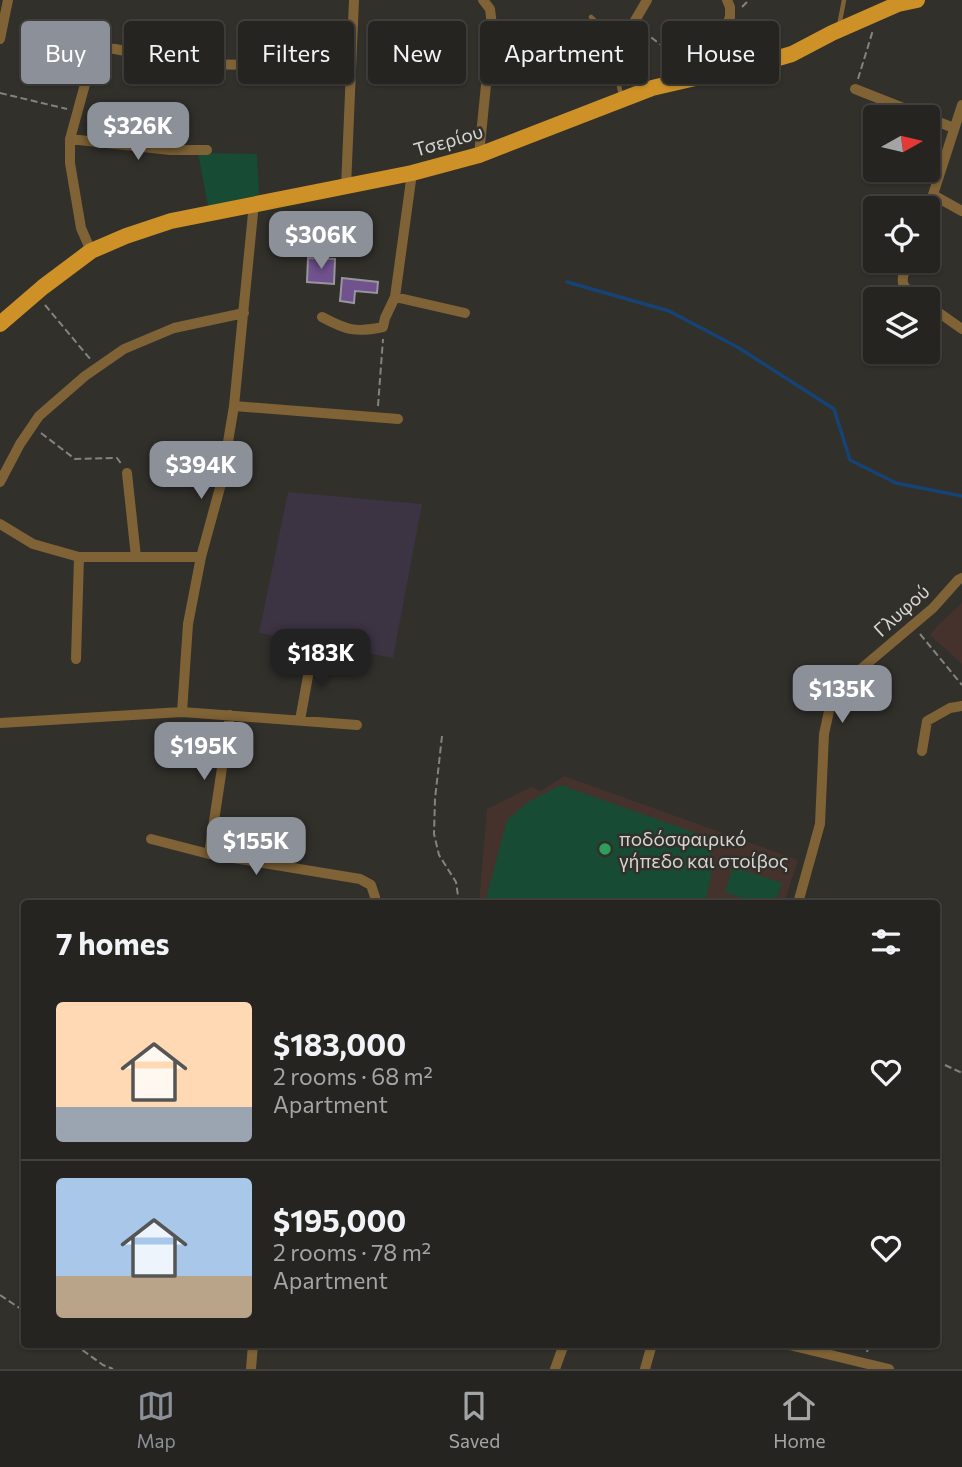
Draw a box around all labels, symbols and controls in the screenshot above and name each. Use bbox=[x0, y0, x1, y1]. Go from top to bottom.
chip: Buy bbox=[21, 21, 110, 84]
chip: Rent bbox=[124, 21, 224, 84]
chip: Filters bbox=[238, 21, 354, 84]
chip: New bbox=[368, 21, 466, 84]
chip: Apartment bbox=[480, 21, 648, 84]
chip: House bbox=[662, 21, 779, 84]
pin: $326K bbox=[89, 102, 187, 162]
north arrow bbox=[863, 105, 940, 182]
map controls bbox=[863, 105, 940, 364]
text: $326K bbox=[103, 111, 173, 139]
street label: Τσερίου bbox=[411, 119, 485, 161]
button: locate bbox=[863, 196, 940, 273]
pin: $306K bbox=[272, 212, 370, 271]
text: $306K bbox=[285, 220, 357, 248]
button: layers bbox=[863, 287, 940, 364]
pin: $394K bbox=[152, 442, 250, 501]
text: $394K bbox=[166, 450, 236, 478]
street label: Γλυφού bbox=[868, 579, 934, 641]
pin: $183K bbox=[272, 630, 370, 689]
text: $183K bbox=[287, 638, 355, 666]
pin: $135K bbox=[793, 666, 891, 725]
text: $135K bbox=[809, 674, 875, 702]
pin: $195K bbox=[155, 722, 253, 782]
text: $195K bbox=[170, 731, 238, 759]
pin: $155K bbox=[207, 818, 305, 877]
text: $155K bbox=[223, 826, 289, 854]
place label: ποδόσφαιρικό γήπεδο και στοίβος bbox=[619, 827, 789, 872]
marker: ποδόσφαιρικό γήπεδο και στοίβος bbox=[597, 841, 613, 857]
icon: filters bbox=[867, 923, 905, 961]
text: 7 homes bbox=[56, 924, 169, 961]
text: $183,000 bbox=[273, 1025, 406, 1062]
icon: home bbox=[112, 1030, 196, 1114]
icon: heart bbox=[867, 1053, 905, 1091]
text: 2 rooms · 68 m² bbox=[273, 1062, 433, 1090]
text: Apartment bbox=[273, 1090, 388, 1118]
text: $195,000 bbox=[273, 1201, 406, 1238]
icon: home bbox=[112, 1206, 196, 1290]
icon: heart bbox=[867, 1229, 905, 1267]
text: 2 rooms · 78 m² bbox=[273, 1238, 431, 1266]
text: Apartment bbox=[273, 1266, 388, 1294]
tab: Map bbox=[137, 1387, 176, 1452]
tab: Saved bbox=[449, 1387, 500, 1452]
tab: Home bbox=[773, 1387, 825, 1452]

